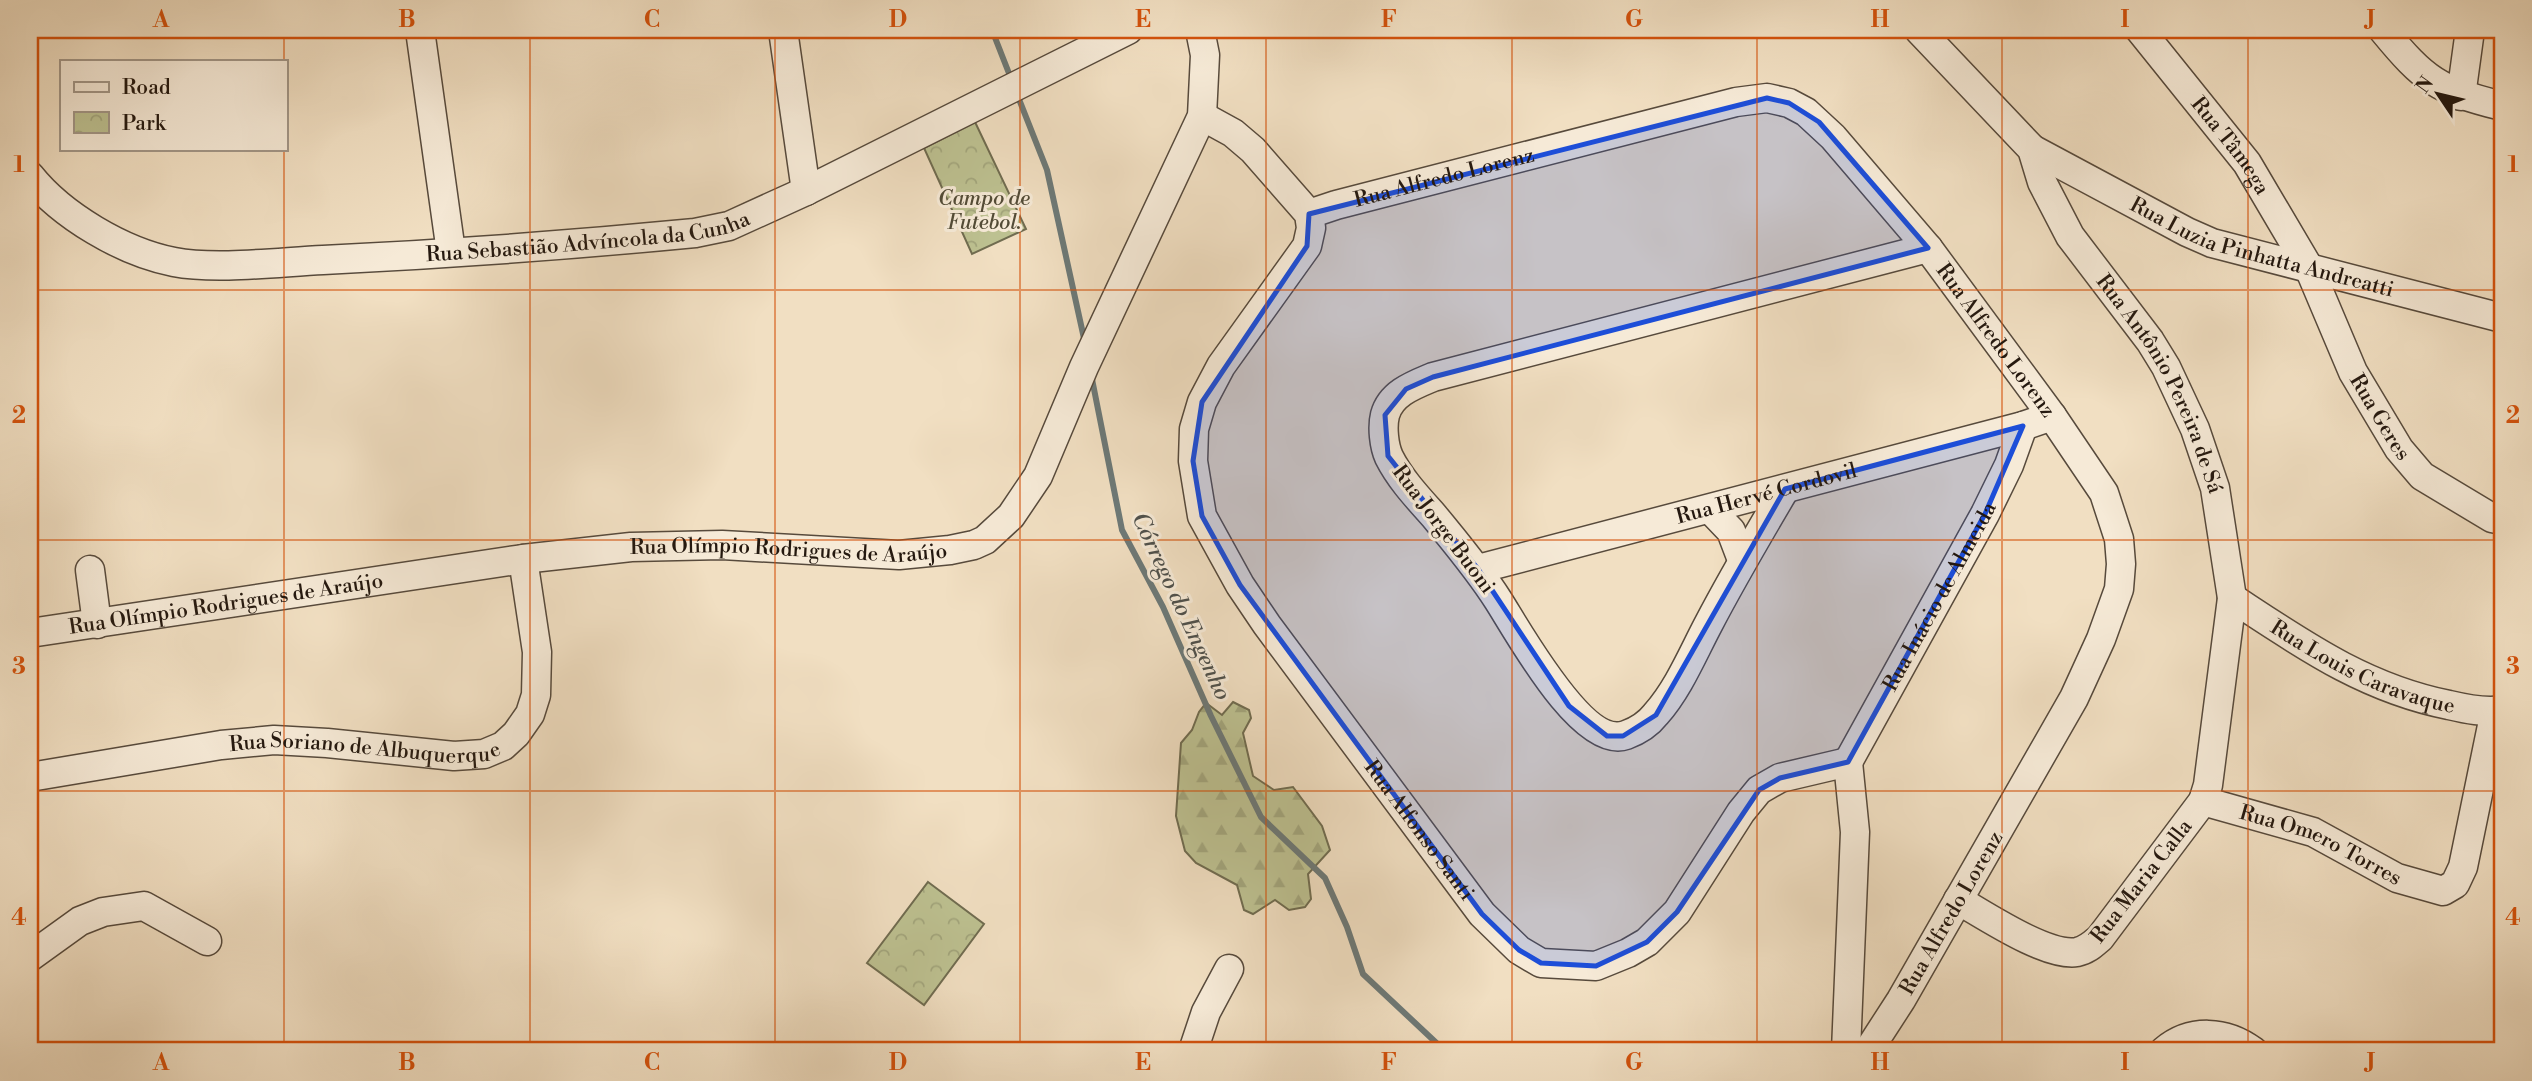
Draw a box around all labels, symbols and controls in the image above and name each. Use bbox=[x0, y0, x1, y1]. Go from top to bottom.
text: A bbox=[152, 6, 170, 34]
text: B bbox=[398, 6, 416, 34]
text: C bbox=[644, 6, 660, 34]
text: D bbox=[889, 6, 907, 34]
text: E bbox=[1135, 6, 1151, 34]
text: F bbox=[1381, 6, 1397, 34]
text: G bbox=[1625, 6, 1643, 34]
text: H bbox=[1871, 6, 1890, 34]
text: I bbox=[2121, 6, 2130, 34]
text: J bbox=[2364, 6, 2376, 34]
legend bbox=[60, 60, 287, 150]
north arrow bbox=[2402, 60, 2472, 130]
text: N bbox=[2411, 72, 2439, 98]
text: Road bbox=[122, 75, 171, 101]
street label: Rua Tâmega bbox=[2185, 92, 2275, 200]
text: Park bbox=[122, 111, 167, 137]
street label: Rua Alfredo Lorenz bbox=[1351, 142, 1537, 214]
text: 1 bbox=[13, 151, 25, 179]
text: 1 bbox=[2507, 151, 2519, 179]
park label: Campo de Futebol. bbox=[938, 186, 1030, 236]
street label: Rua Luzia Pinhatta Andreatti bbox=[2125, 192, 2397, 304]
street label: Rua Sebastião Advíncola da Cunha bbox=[425, 206, 755, 268]
street label: Rua Alfredo Lorenz bbox=[1930, 259, 2061, 423]
street label: Rua Antônio Pereira de Sá bbox=[2090, 270, 2228, 497]
street label: Rua Geres bbox=[2343, 370, 2415, 466]
text: 2 bbox=[12, 402, 26, 430]
text: 2 bbox=[2506, 402, 2520, 430]
street label: Rua Hervé Cordovil bbox=[1673, 458, 1860, 531]
street label: Rua Jorge Buoni bbox=[1386, 460, 1500, 599]
street label: Rua Inácio de Almeida bbox=[1878, 498, 2003, 696]
water label: Córrego do Engenho bbox=[1125, 508, 1237, 705]
street label: Rua Olímpio Rodrigues de Araújo bbox=[630, 533, 949, 569]
street label: Rua Olímpio Rodrigues de Araújo bbox=[67, 568, 385, 641]
street label: Rua Louis Caravaque bbox=[2265, 615, 2457, 720]
text: 3 bbox=[12, 653, 26, 681]
text: 3 bbox=[2506, 653, 2520, 681]
street label: Rua Soriano de Albuquerque bbox=[228, 728, 505, 770]
street label: Rua Alfonso Santi bbox=[1358, 755, 1479, 906]
street label: Rua Omero Torres bbox=[2236, 800, 2406, 892]
street label: Rua Maria Calla bbox=[2085, 814, 2198, 949]
street label: Rua Alfredo Lorenz bbox=[1894, 827, 2009, 1000]
text: 4 bbox=[11, 904, 27, 932]
text: 4 bbox=[2505, 904, 2521, 932]
text: A bbox=[152, 1049, 170, 1077]
text: B bbox=[398, 1049, 416, 1077]
text: C bbox=[644, 1049, 660, 1077]
text: D bbox=[889, 1049, 907, 1077]
text: E bbox=[1135, 1049, 1151, 1077]
text: F bbox=[1381, 1049, 1397, 1077]
text: G bbox=[1625, 1049, 1643, 1077]
text: H bbox=[1871, 1049, 1890, 1077]
text: I bbox=[2121, 1049, 2130, 1077]
text: J bbox=[2364, 1049, 2376, 1077]

